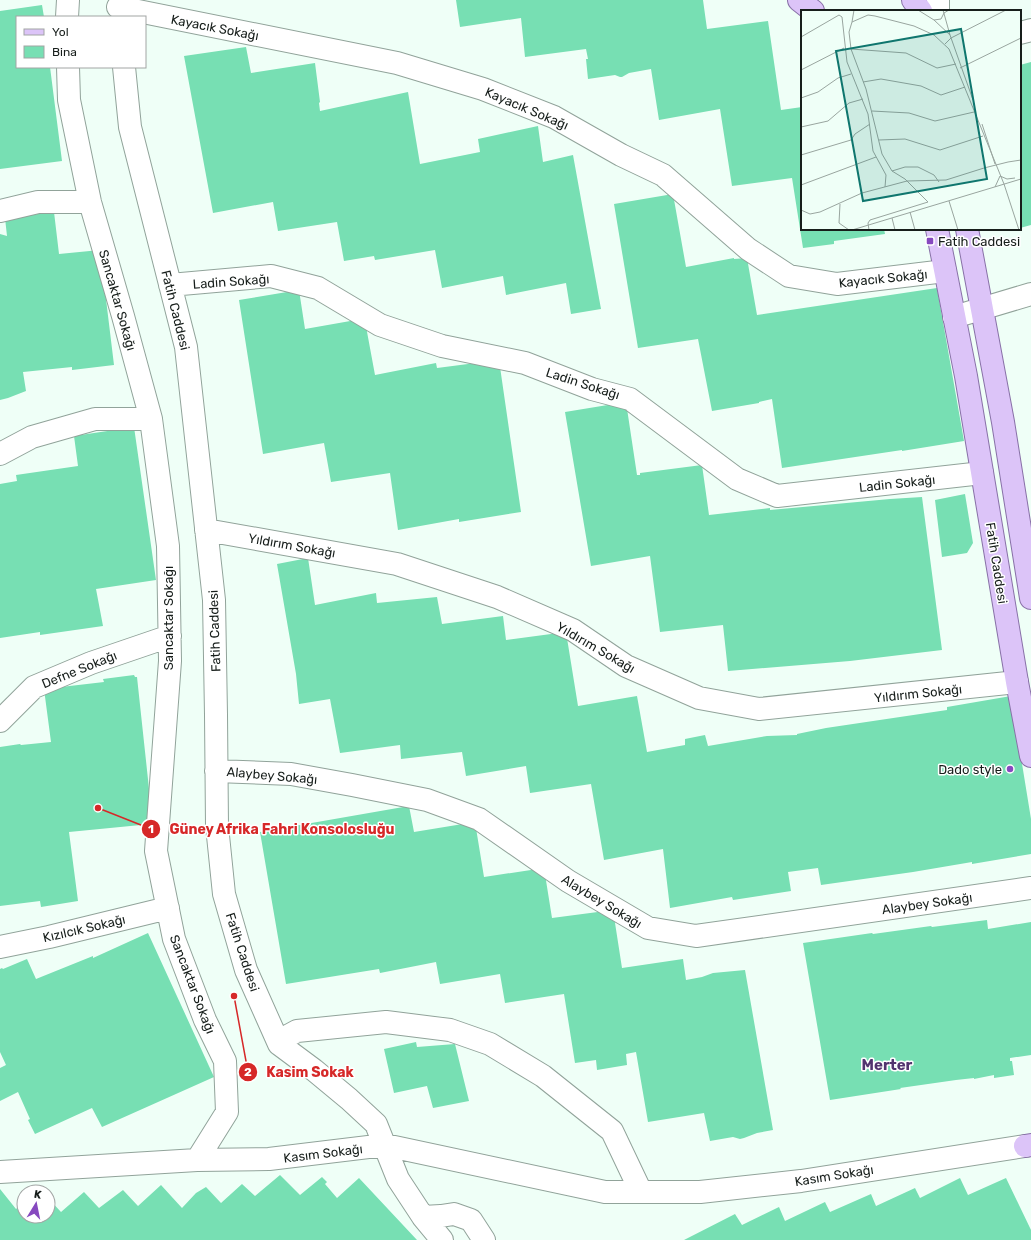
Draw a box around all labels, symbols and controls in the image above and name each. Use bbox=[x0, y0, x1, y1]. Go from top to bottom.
inset map bbox=[801, 10, 1021, 230]
street label: Kayacık Sokağı bbox=[170, 12, 260, 44]
legend bbox=[16, 16, 146, 68]
text: Yol bbox=[52, 25, 69, 39]
text: Bina bbox=[52, 45, 77, 59]
street label: Kayacık Sokağı bbox=[482, 84, 571, 134]
place label: Fatih Caddesi bbox=[938, 234, 1020, 249]
marker: Fatih Caddesi bbox=[925, 236, 935, 246]
street label: Sancaktar Sokağı bbox=[95, 248, 139, 353]
street label: Kayacık Sokağı bbox=[838, 266, 928, 292]
street label: Fatih Caddesi bbox=[158, 269, 193, 352]
street label: Ladin Sokağı bbox=[192, 271, 270, 293]
street label: Ladin Sokağı bbox=[544, 364, 622, 403]
street label: Ladin Sokağı bbox=[858, 472, 936, 496]
street label: Fatih Caddesi bbox=[983, 521, 1010, 605]
street label: Yıldırım Sokağı bbox=[247, 530, 337, 562]
street label: Sancaktar Sokağı bbox=[161, 566, 177, 670]
street label: Fatih Caddesi bbox=[206, 590, 223, 672]
street label: Yıldırım Sokağı bbox=[553, 619, 638, 677]
street label: Defne Sokağı bbox=[39, 648, 119, 692]
street label: Yıldırım Sokağı bbox=[873, 681, 963, 707]
place label: Dado style bbox=[938, 762, 1002, 777]
street label: Alaybey Sokağı bbox=[226, 764, 318, 788]
marker: Dado style bbox=[1005, 764, 1015, 774]
callout: Güney Afrika Fahri Konsolosluğu bbox=[141, 816, 403, 842]
text: Güney Afrika Fahri Konsolosluğu bbox=[169, 821, 395, 838]
text: 1 bbox=[148, 822, 154, 836]
street label: Alaybey Sokağı bbox=[558, 872, 645, 932]
street label: Alaybey Sokağı bbox=[881, 890, 973, 918]
street label: Fatih Caddesi bbox=[223, 911, 262, 993]
street label: Kızılcık Sokağı bbox=[41, 912, 127, 946]
street label: Sancaktar Sokağı bbox=[166, 933, 218, 1036]
district label: Merter bbox=[862, 1056, 913, 1074]
callout: Kasim Sokak bbox=[238, 1059, 361, 1085]
text: Kasim Sokak bbox=[266, 1064, 354, 1081]
text: 2 bbox=[244, 1065, 252, 1079]
street label: Kasım Sokağı bbox=[283, 1141, 364, 1167]
street label: Kasım Sokağı bbox=[794, 1162, 875, 1190]
north arrow bbox=[16, 1184, 56, 1224]
text: K bbox=[33, 1188, 43, 1202]

